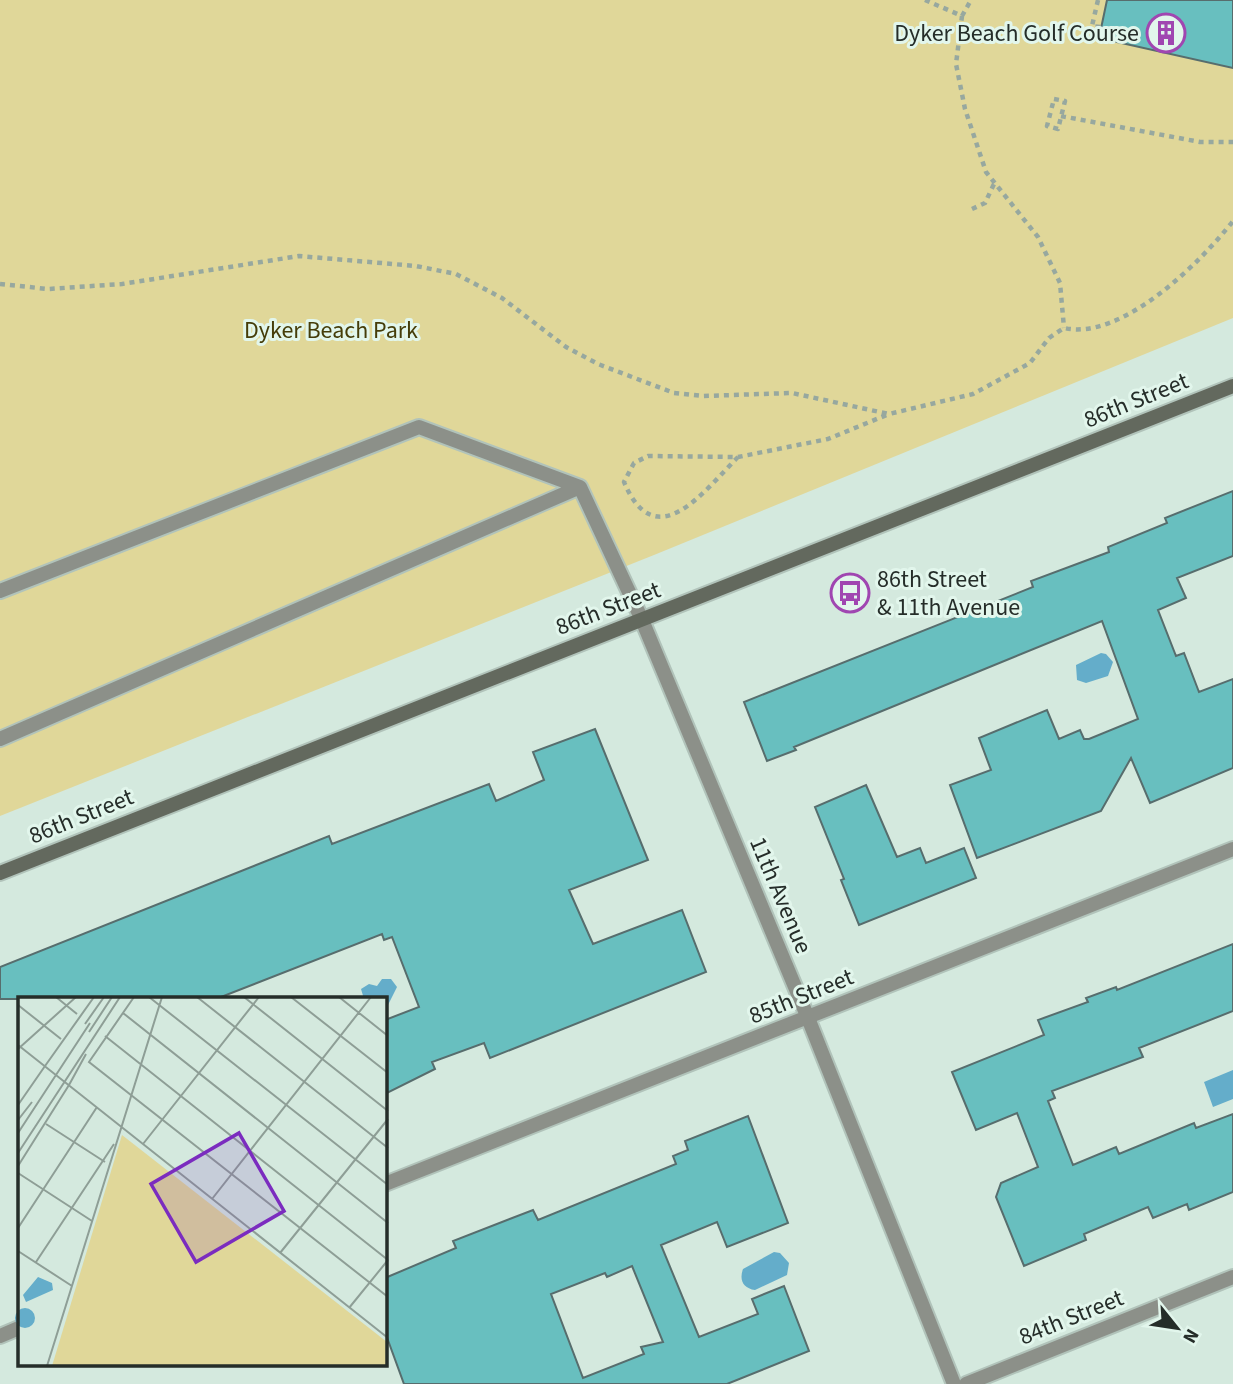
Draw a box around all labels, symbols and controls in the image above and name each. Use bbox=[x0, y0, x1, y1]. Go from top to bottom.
building icon: Dyker Beach Golf Course bbox=[1145, 12, 1187, 54]
place label: Dyker Beach Golf Course bbox=[894, 16, 1139, 51]
park label: Dyker Beach Park bbox=[244, 313, 418, 348]
street label: 86th Street bbox=[1079, 364, 1194, 437]
place label: 86th Street & 11th Avenue bbox=[877, 562, 1020, 625]
street label: 86th Street bbox=[551, 572, 666, 645]
bus stop icon: 86th Street & 11th Avenue bbox=[829, 572, 871, 614]
street label: 86th Street bbox=[24, 780, 139, 853]
street label: 11th Avenue bbox=[740, 831, 821, 959]
street label: 85th Street bbox=[744, 960, 859, 1033]
inset map bbox=[18, 997, 387, 1366]
street label: 84th Street bbox=[1014, 1281, 1129, 1354]
north arrow bbox=[1142, 1293, 1212, 1363]
text: N bbox=[1176, 1324, 1205, 1348]

